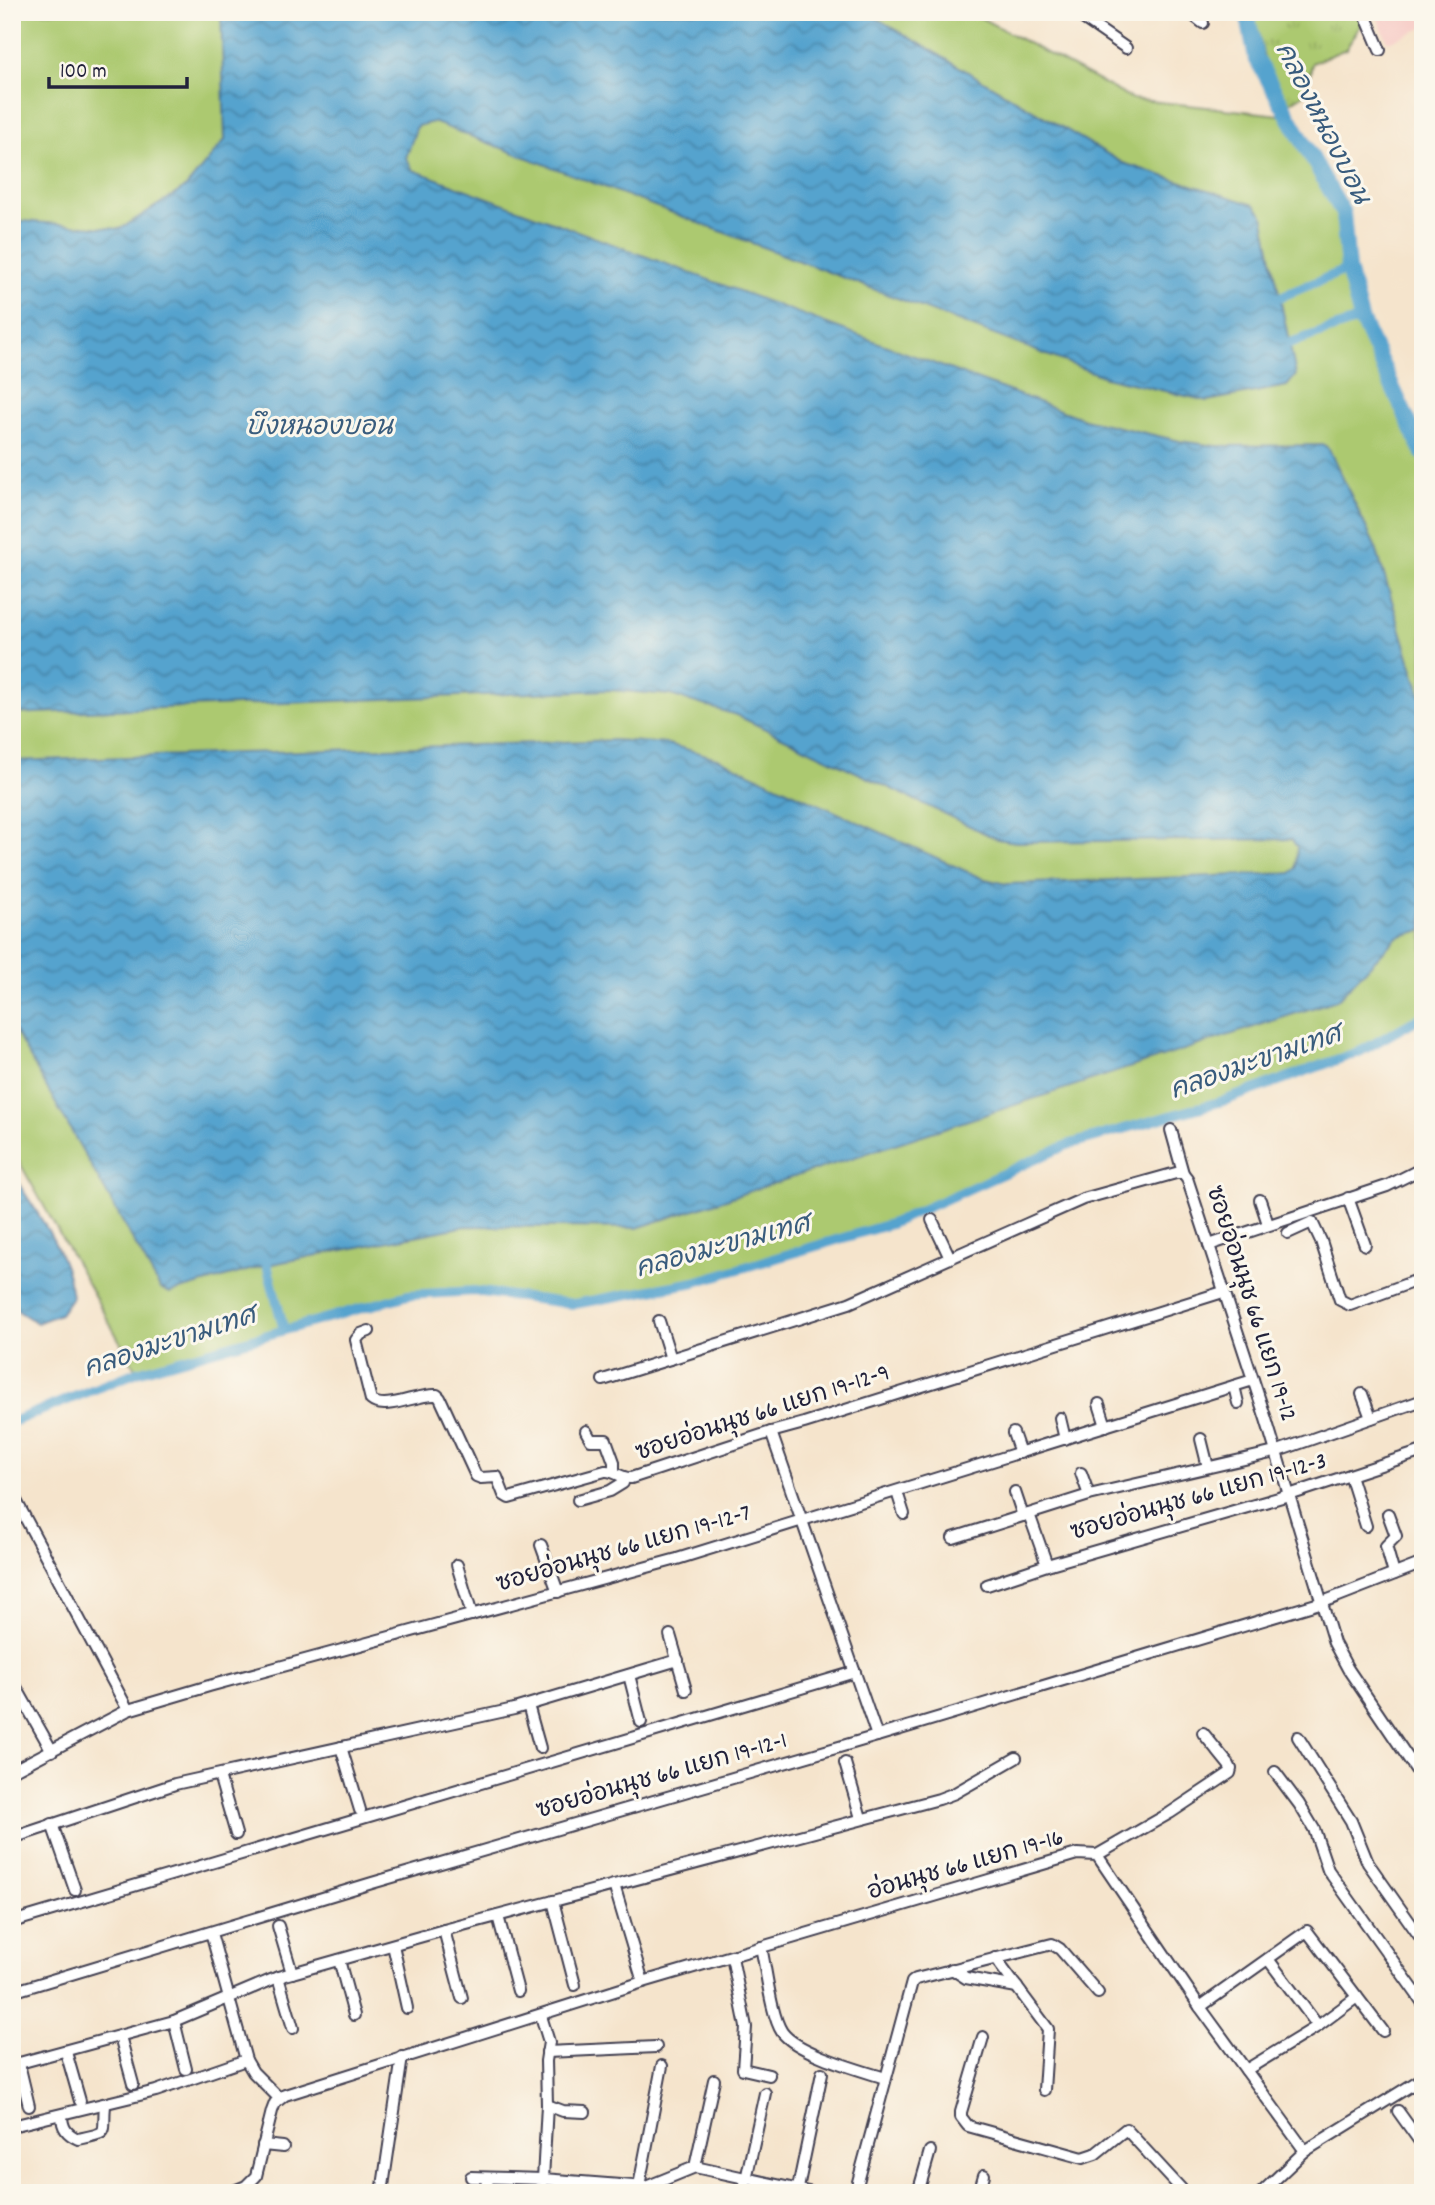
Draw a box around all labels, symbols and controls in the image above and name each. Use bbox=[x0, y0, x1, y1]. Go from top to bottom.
water label: คลองหนองบอน bbox=[1264, 37, 1379, 214]
scale bar bbox=[49, 46, 187, 90]
text: 100 m bbox=[60, 58, 107, 88]
water label: บึงหนองบอน bbox=[246, 410, 395, 447]
water label: คลองมะขามเทศ bbox=[1166, 1015, 1352, 1111]
street label: ซอยอ่อนนุช 66 แยก 19-12 bbox=[1196, 1181, 1305, 1426]
water label: คลองมะขามเทศ bbox=[632, 1205, 820, 1289]
water label: คลองมะขามเทศ bbox=[79, 1297, 267, 1389]
street label: ซอยอ่อนนุช 66 แยก 19-12-9 bbox=[631, 1356, 894, 1471]
street label: ซอยอ่อนนุช 66 แยก 19-12-3 bbox=[1067, 1444, 1331, 1551]
street label: ซอยอ่อนนุช 66 แยก 19-12-7 bbox=[492, 1496, 755, 1603]
street label: ซอยอ่อนนุช 66 แยก 19-12-1 bbox=[532, 1724, 791, 1829]
street label: อ่อนนุช 66 แยก 19-16 bbox=[864, 1821, 1068, 1910]

